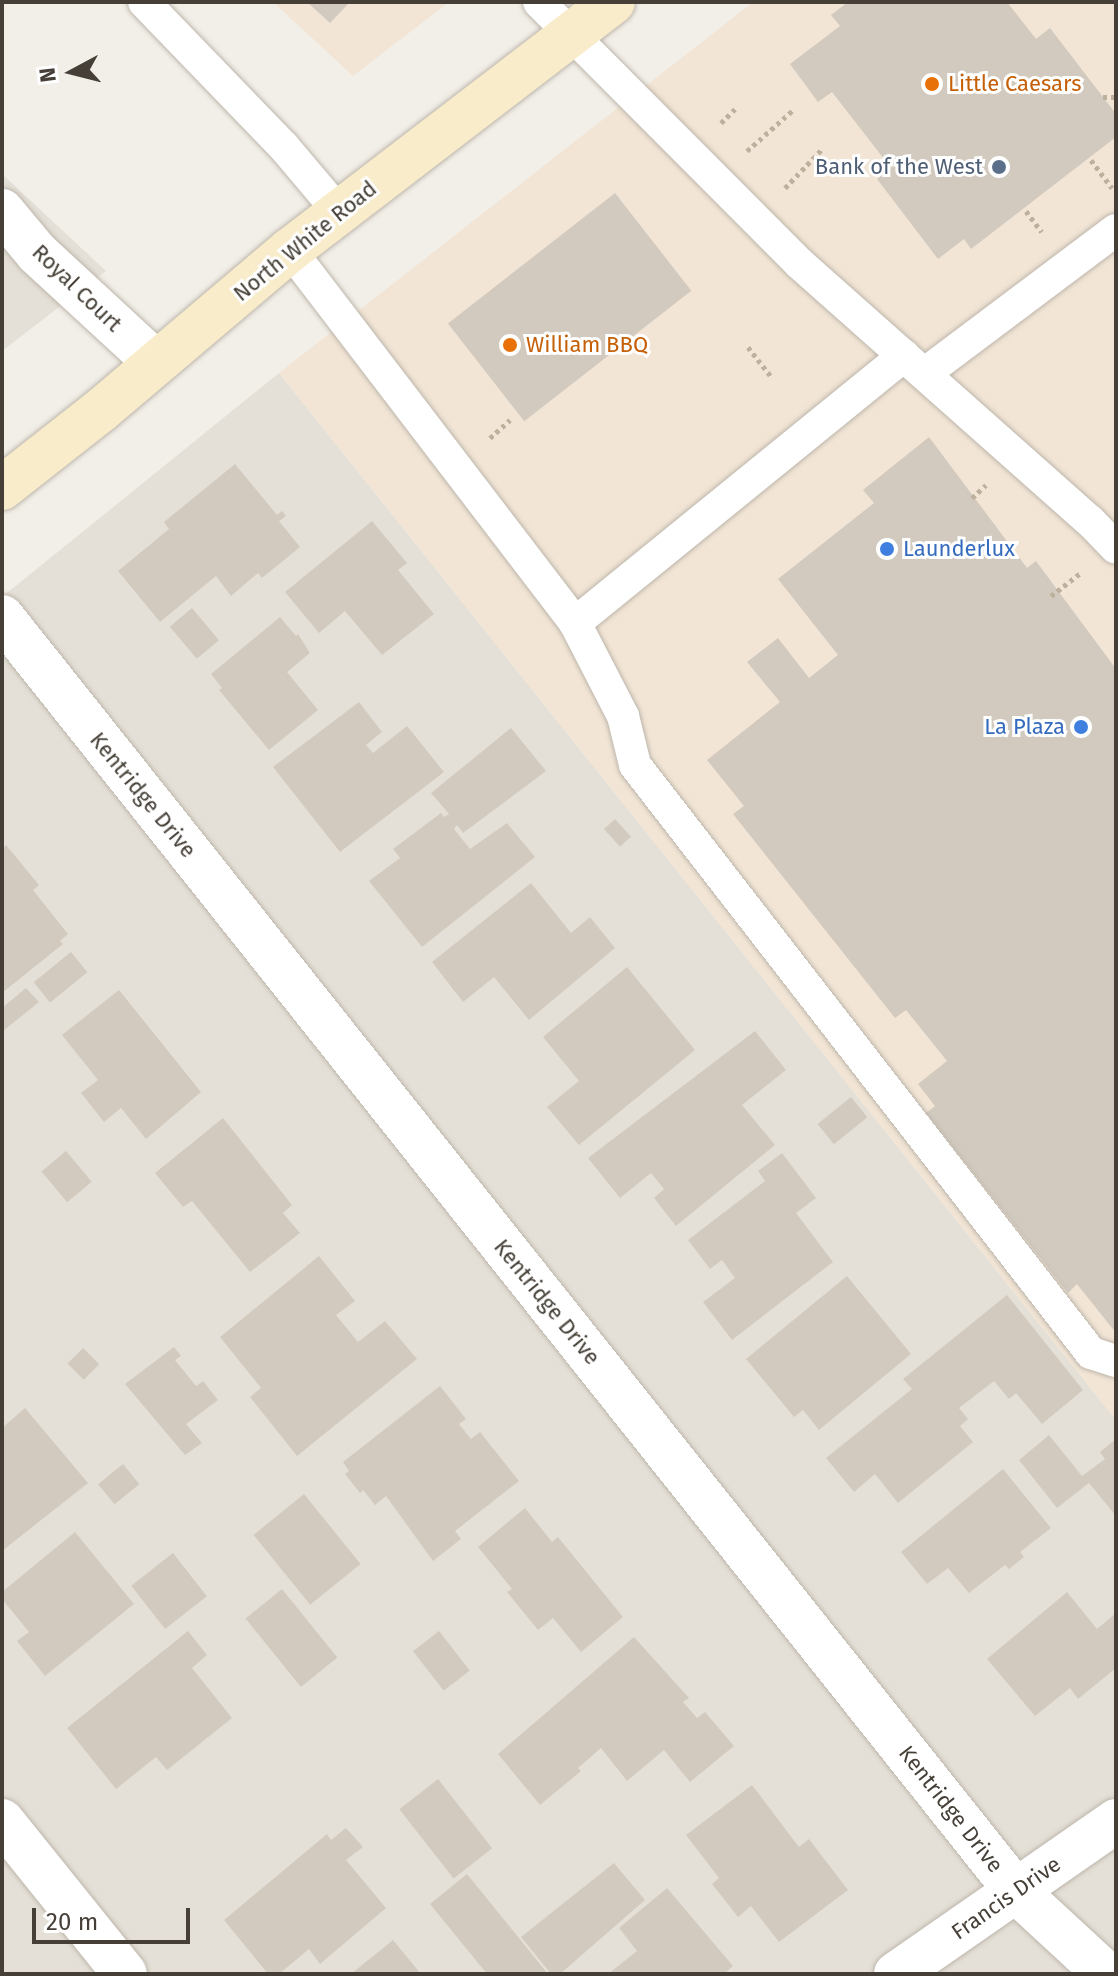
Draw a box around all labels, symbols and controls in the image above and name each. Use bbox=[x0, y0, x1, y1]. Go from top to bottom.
north arrow bbox=[32, 32, 112, 112]
text: N bbox=[33, 66, 62, 84]
place label: Little Caesars bbox=[948, 71, 1081, 97]
marker: Little Caesars bbox=[923, 75, 941, 93]
place label: Bank of the West bbox=[815, 154, 983, 180]
marker: Bank of the West bbox=[990, 158, 1008, 176]
street label: North White Road bbox=[228, 175, 382, 307]
street label: Royal Court bbox=[27, 239, 127, 337]
place label: William BBQ bbox=[526, 332, 648, 358]
marker: William BBQ bbox=[501, 336, 519, 354]
place label: Launderlux bbox=[903, 536, 1015, 562]
marker: Launderlux bbox=[878, 540, 896, 558]
place label: La Plaza bbox=[984, 714, 1065, 740]
marker: La Plaza bbox=[1072, 718, 1090, 736]
street label: Kentridge Drive bbox=[84, 727, 202, 863]
street label: Kentridge Drive bbox=[488, 1234, 606, 1370]
street label: Kentridge Drive bbox=[893, 1740, 1009, 1878]
street label: Francis Drive bbox=[946, 1851, 1066, 1945]
scale bar bbox=[36, 1892, 194, 1942]
text: 20 m bbox=[46, 1908, 98, 1936]

